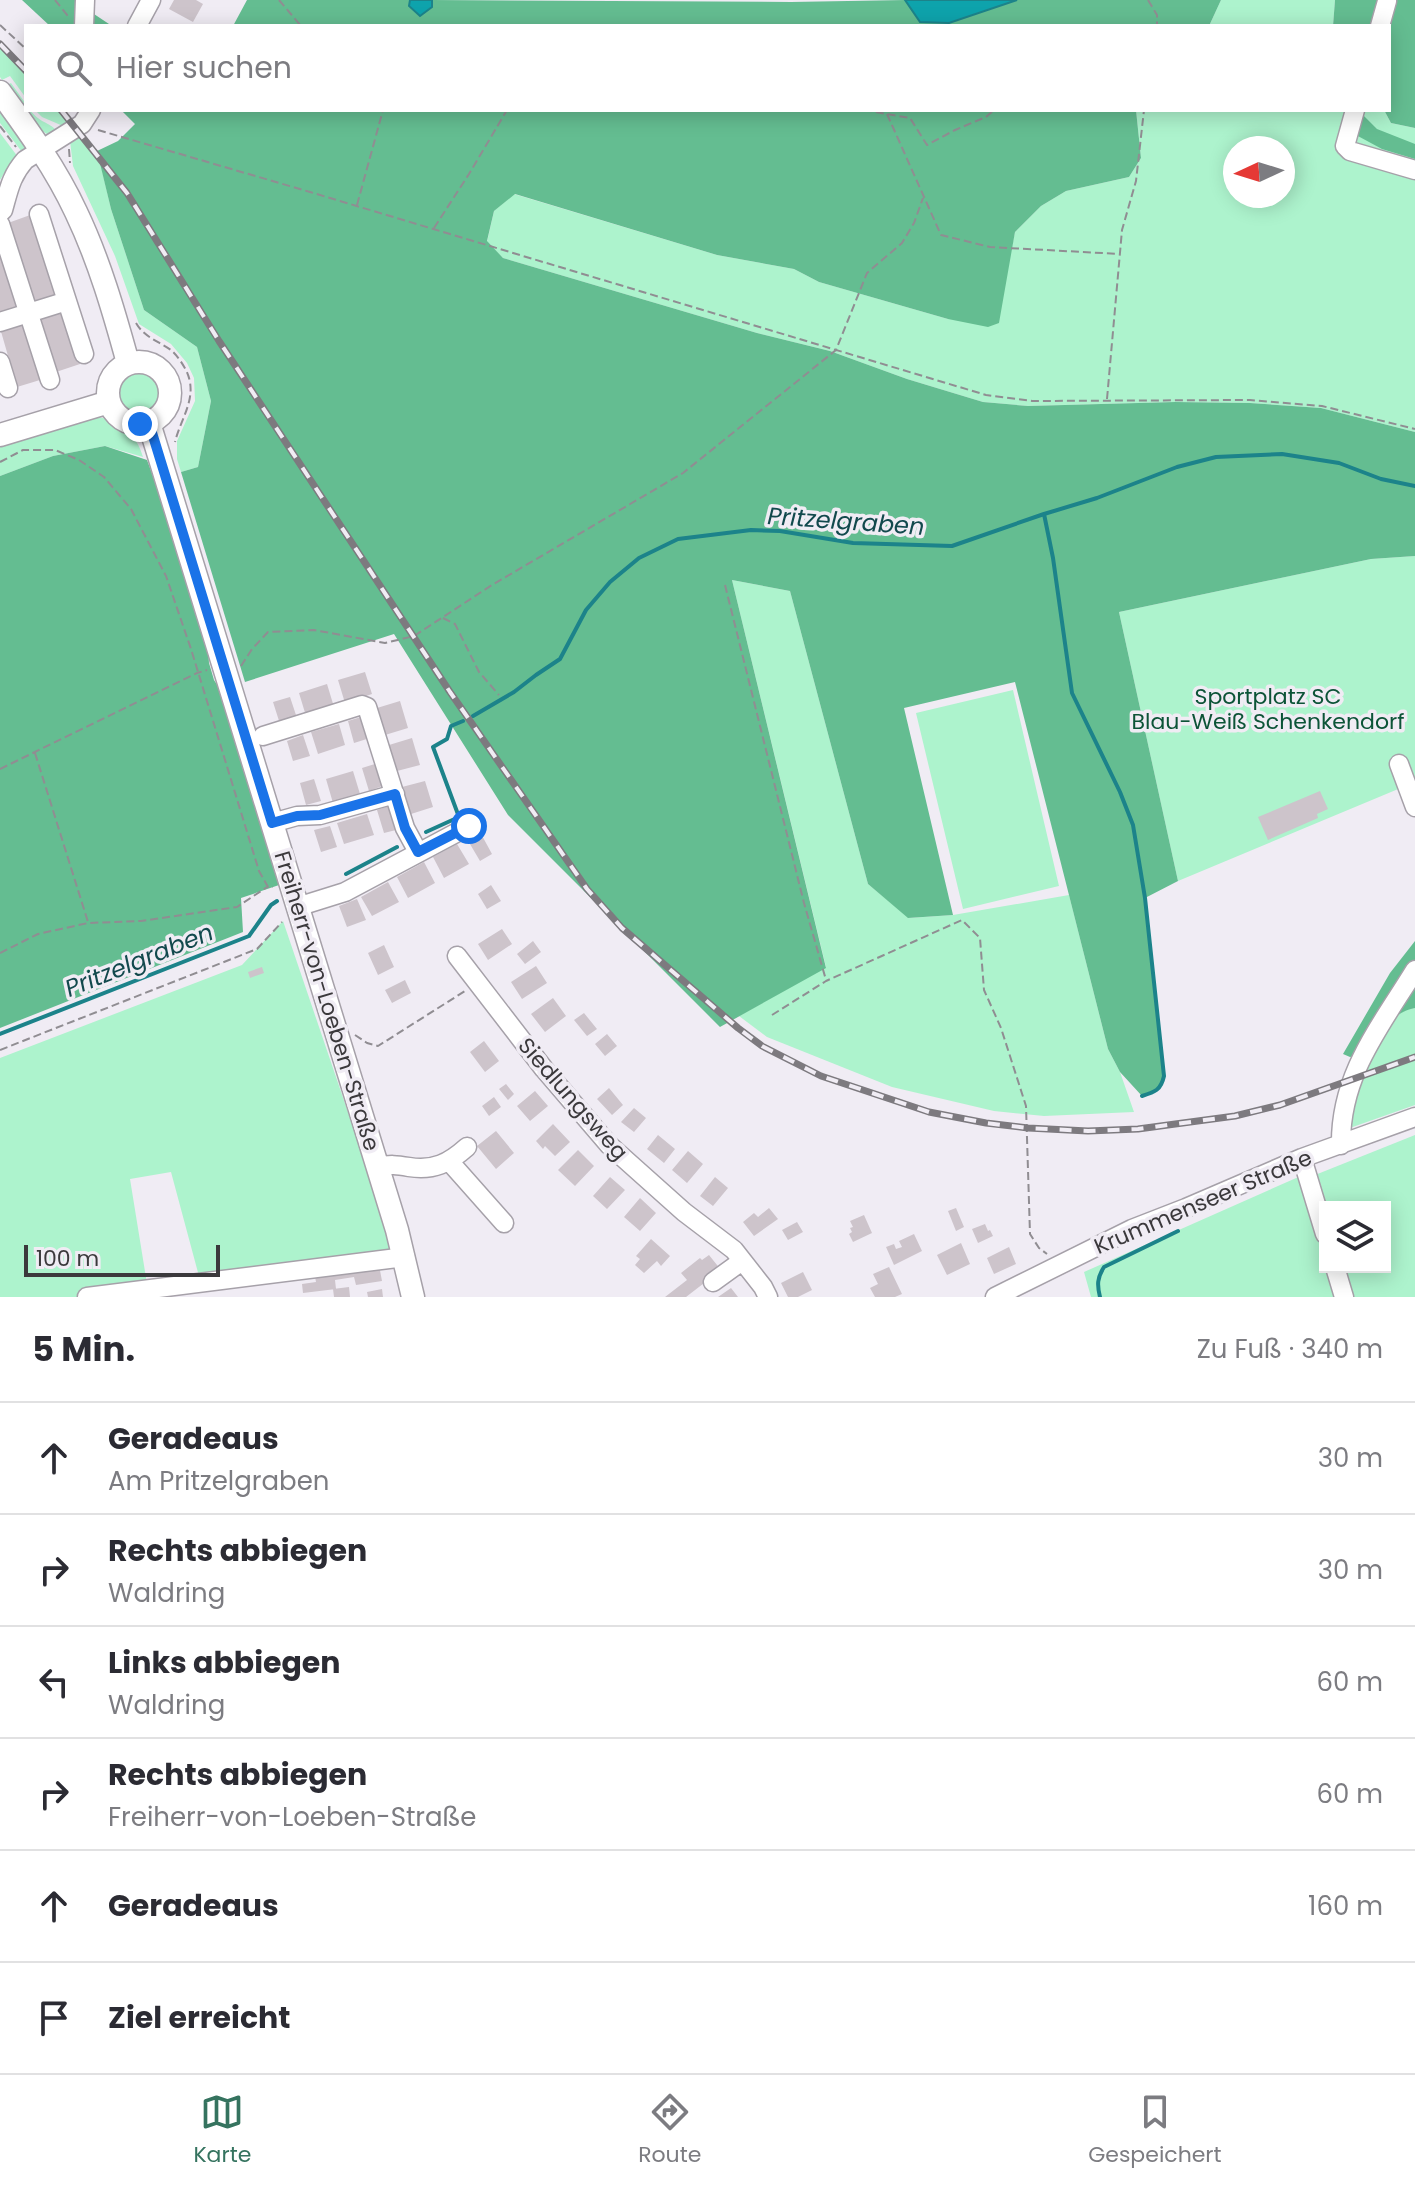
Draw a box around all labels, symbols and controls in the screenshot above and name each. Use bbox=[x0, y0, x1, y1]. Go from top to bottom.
search box bbox=[24, 24, 1391, 112]
icon: search bbox=[52, 46, 96, 90]
text: Hier suchen bbox=[116, 46, 292, 89]
north arrow bbox=[1223, 136, 1295, 208]
route end bbox=[122, 406, 158, 442]
water label: Pritzelgraben bbox=[767, 499, 925, 543]
park label: Sportplatz SC Blau-Weiß Schenkendorf bbox=[1132, 681, 1404, 737]
route start bbox=[451, 808, 487, 844]
street label: Freiherr-von-Loeben-Straße bbox=[267, 847, 387, 1155]
water label: Pritzelgraben bbox=[60, 915, 218, 1005]
street label: Siedlungsweg bbox=[511, 1031, 635, 1167]
street label: Krummenseer Straße bbox=[1089, 1142, 1317, 1262]
map controls bbox=[1319, 1201, 1391, 1273]
button: layers bbox=[1319, 1201, 1391, 1273]
scale bar bbox=[24, 1241, 220, 1277]
text: 100 m bbox=[36, 1243, 99, 1274]
text: 5 Min. bbox=[32, 1325, 135, 1373]
text: Zu Fuß · 340 m bbox=[1197, 1331, 1383, 1367]
text: Geradeaus bbox=[108, 1417, 279, 1460]
icon: ahead bbox=[32, 1436, 76, 1480]
text: 30 m bbox=[1318, 1440, 1383, 1476]
text: Am Pritzelgraben bbox=[108, 1463, 329, 1499]
text: Rechts abbiegen bbox=[108, 1529, 367, 1572]
icon: right bbox=[32, 1548, 76, 1592]
text: 30 m bbox=[1318, 1552, 1383, 1588]
text: Waldring bbox=[108, 1575, 225, 1611]
text: Links abbiegen bbox=[108, 1641, 341, 1684]
icon: left bbox=[32, 1660, 76, 1704]
text: 60 m bbox=[1316, 1664, 1383, 1700]
text: Waldring bbox=[108, 1687, 225, 1723]
text: Rechts abbiegen bbox=[108, 1753, 367, 1796]
icon: right bbox=[32, 1772, 76, 1816]
text: 60 m bbox=[1316, 1776, 1383, 1812]
text: Freiherr-von-Loeben-Straße bbox=[108, 1799, 476, 1835]
icon: ahead bbox=[32, 1884, 76, 1928]
text: Geradeaus bbox=[108, 1884, 279, 1927]
text: 160 m bbox=[1308, 1888, 1383, 1924]
icon: arrive bbox=[32, 1996, 76, 2040]
text: Ziel erreicht bbox=[108, 1996, 290, 2039]
tab: Karte bbox=[193, 2090, 251, 2171]
tab: Route bbox=[638, 2090, 701, 2171]
tab: Gespeichert bbox=[1088, 2090, 1222, 2171]

